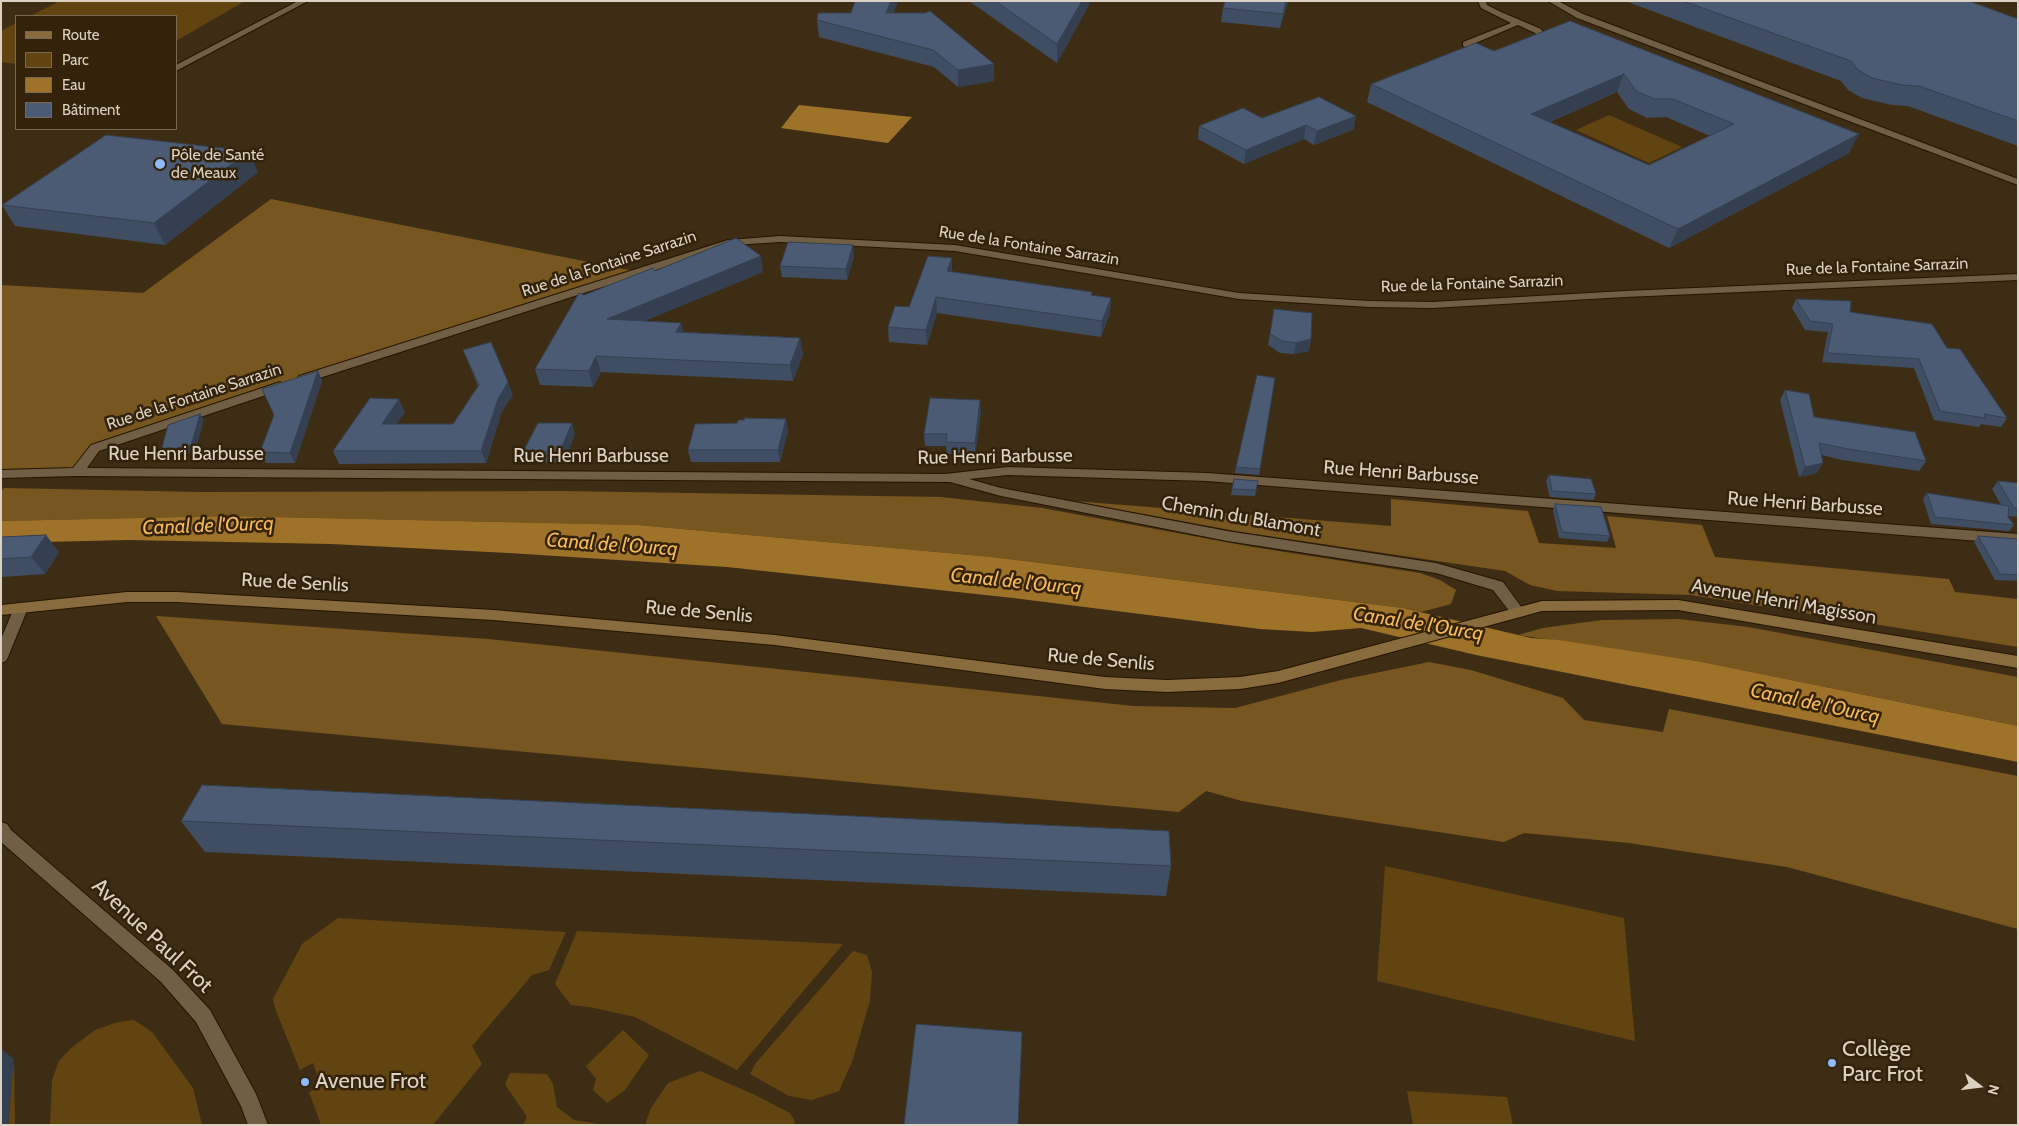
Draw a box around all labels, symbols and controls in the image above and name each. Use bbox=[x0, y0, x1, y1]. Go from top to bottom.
legend bbox=[15, 15, 178, 130]
text: Route bbox=[62, 26, 100, 44]
text: Parc bbox=[62, 51, 89, 69]
text: Eau bbox=[62, 76, 85, 94]
text: Bâtiment bbox=[62, 101, 120, 119]
place label: Pôle de Santé de Meaux bbox=[171, 145, 264, 183]
marker: Pôle de Santé de Meaux bbox=[153, 157, 167, 171]
street label: Rue de la Fontaine Sarrazin bbox=[937, 222, 1121, 270]
street label: Rue de la Fontaine Sarrazin bbox=[519, 227, 699, 301]
street label: Rue de la Fontaine Sarrazin bbox=[1786, 254, 1968, 280]
street label: Rue de la Fontaine Sarrazin bbox=[1381, 271, 1563, 297]
street label: Rue de la Fontaine Sarrazin bbox=[104, 360, 284, 434]
street label: Rue Henri Barbusse bbox=[108, 443, 264, 465]
street label: Rue Henri Barbusse bbox=[917, 444, 1073, 470]
street label: Rue Henri Barbusse bbox=[513, 445, 669, 467]
street label: Rue Henri Barbusse bbox=[1323, 456, 1479, 490]
street label: Rue Henri Barbusse bbox=[1727, 487, 1883, 521]
street label: Chemin du Blamont bbox=[1160, 492, 1322, 542]
water label: Canal de l'Ourcq bbox=[142, 512, 274, 540]
water label: Canal de l'Ourcq bbox=[546, 528, 678, 562]
water label: Canal de l'Ourcq bbox=[949, 563, 1083, 601]
street label: Rue de Senlis bbox=[241, 569, 349, 597]
street label: Avenue Henri Magisson bbox=[1690, 575, 1878, 629]
street label: Rue de Senlis bbox=[644, 596, 754, 628]
water label: Canal de l'Ourcq bbox=[1351, 602, 1485, 646]
street label: Rue de Senlis bbox=[1046, 644, 1156, 676]
water label: Canal de l'Ourcq bbox=[1748, 679, 1882, 729]
street label: Avenue Paul Frot bbox=[86, 873, 218, 999]
place label: Collège Parc Frot bbox=[1842, 1037, 1923, 1088]
marker: Collège Parc Frot bbox=[1826, 1057, 1838, 1069]
north arrow bbox=[1954, 1061, 2004, 1111]
place label: Avenue Frot bbox=[315, 1069, 426, 1095]
marker: Avenue Frot bbox=[299, 1076, 311, 1088]
text: N bbox=[1984, 1083, 2003, 1097]

